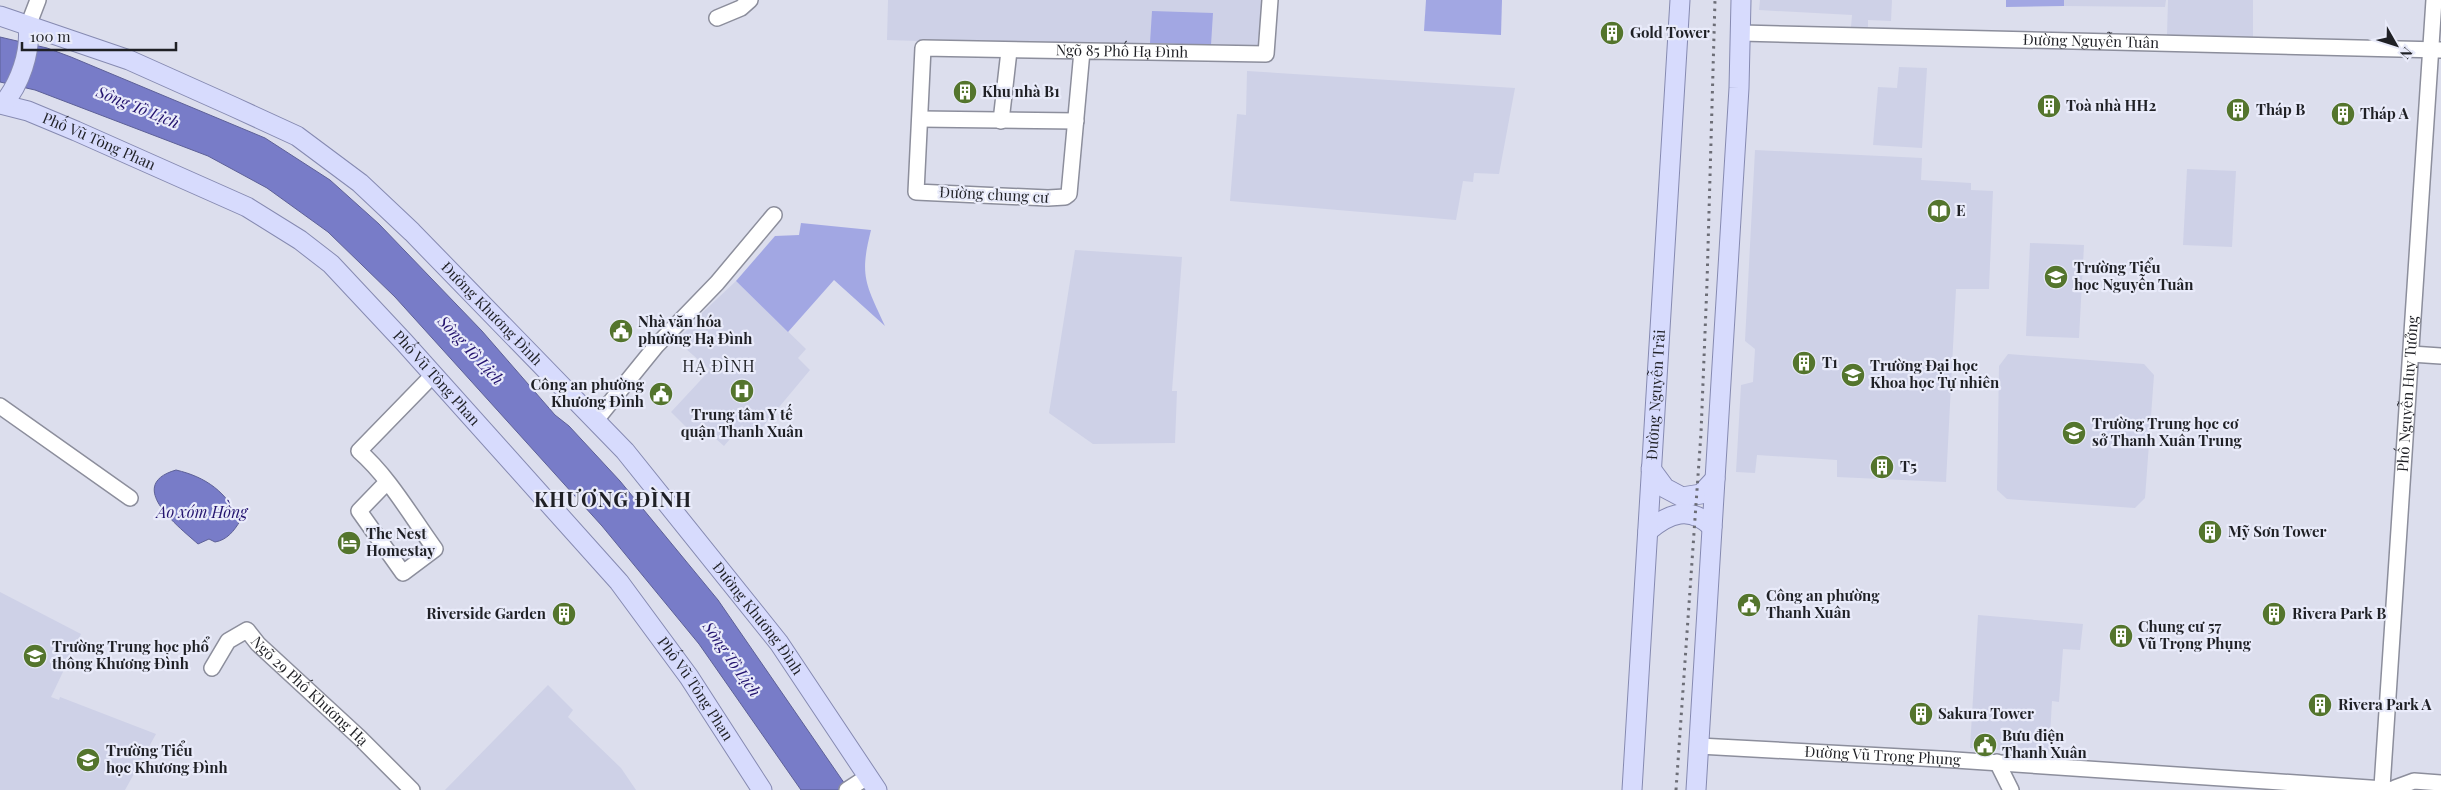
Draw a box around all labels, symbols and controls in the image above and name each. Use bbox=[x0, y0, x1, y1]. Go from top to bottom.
scale bar bbox=[22, 20, 176, 52]
building icon: Gold Tower bbox=[1599, 20, 1625, 46]
north arrow bbox=[2371, 20, 2421, 70]
place label: Gold Tower bbox=[1630, 22, 1710, 42]
text: 100 m bbox=[30, 26, 71, 46]
street label: Đường Nguyễn Tuân bbox=[2023, 29, 2159, 52]
street label: Ngõ 85 Phố Hạ Đình bbox=[1056, 39, 1189, 62]
text: N bbox=[2396, 44, 2417, 63]
building icon: Khu nhà B1 bbox=[952, 79, 978, 105]
water label: Sông Tô Lịch bbox=[93, 80, 183, 133]
place label: Khu nhà B1 bbox=[982, 81, 1060, 101]
building icon: Toà nhà HH2 bbox=[2036, 93, 2062, 119]
place label: Toà nhà HH2 bbox=[2066, 95, 2157, 115]
building icon: Tháp B bbox=[2225, 97, 2251, 123]
place label: Tháp B bbox=[2256, 99, 2305, 119]
building icon: Tháp A bbox=[2330, 101, 2356, 127]
place label: Tháp A bbox=[2360, 103, 2410, 123]
street label: Phố Vũ Tông Phan bbox=[40, 107, 159, 174]
street label: Đường chung cư bbox=[939, 181, 1050, 207]
library icon: E bbox=[1926, 198, 1952, 224]
place label: E bbox=[1956, 200, 1966, 220]
street label: Đường Khương Đình bbox=[437, 257, 548, 370]
place label: Trường Tiểu học Nguyễn Tuân bbox=[2074, 257, 2194, 294]
school or university icon: Trường Tiểu học Nguyễn Tuân bbox=[2043, 264, 2069, 290]
water label: Sông Tô Lịch bbox=[433, 310, 509, 389]
place label: Nhà văn hóa phường Hạ Đình bbox=[638, 311, 752, 348]
street label: Phố Nguyễn Huy Tưởng bbox=[2392, 315, 2422, 473]
public building icon: Nhà văn hóa phường Hạ Đình bbox=[608, 318, 634, 344]
street label: Phố Vũ Tông Phan bbox=[389, 326, 485, 429]
street label: Đường Nguyễn Trãi bbox=[1641, 328, 1669, 460]
building icon: T1 bbox=[1791, 350, 1817, 376]
place label: T1 bbox=[1822, 352, 1838, 372]
district label: HẠ ĐÌNH bbox=[682, 355, 756, 376]
place label: Trường Đại học Khoa học Tự nhiên bbox=[1870, 355, 2000, 392]
school or university icon: Trường Đại học Khoa học Tự nhiên bbox=[1840, 362, 1866, 388]
place label: Công an phường Khương Đình bbox=[530, 374, 645, 411]
hospital icon: Trung tâm Y tế quận Thanh Xuân bbox=[729, 378, 755, 404]
public building icon: Công an phường Khương Đình bbox=[648, 381, 674, 407]
place label: Trung tâm Y tế quận Thanh Xuân bbox=[681, 403, 804, 441]
place label: Trường Trung học cơ sở Thanh Xuân Trung bbox=[2092, 413, 2243, 450]
school or university icon: Trường Trung học cơ sở Thanh Xuân Trung bbox=[2061, 420, 2087, 446]
building icon: T5 bbox=[1869, 454, 1895, 480]
place label: T5 bbox=[1900, 456, 1917, 476]
district label: KHƯƠNG ĐÌNH bbox=[534, 485, 692, 512]
water label: Ao xóm Hồng bbox=[154, 499, 249, 522]
building icon: Mỹ Sơn Tower bbox=[2197, 519, 2223, 545]
place label: Mỹ Sơn Tower bbox=[2228, 521, 2327, 541]
place label: The Nest Homestay bbox=[366, 523, 435, 560]
hotel icon: The Nest Homestay bbox=[336, 530, 362, 556]
street label: Đường Khương Đình bbox=[709, 557, 808, 678]
place label: Công an phường Thanh Xuân bbox=[1766, 585, 1880, 622]
public building icon: Công an phường Thanh Xuân bbox=[1736, 592, 1762, 618]
building icon: Riverside Garden bbox=[551, 601, 577, 627]
building icon: Rivera Park B bbox=[2261, 601, 2287, 627]
place label: Riverside Garden bbox=[426, 603, 547, 623]
place label: Rivera Park B bbox=[2292, 603, 2386, 623]
water label: Sông Tô Lịch bbox=[698, 616, 766, 701]
place label: Chung cư 57 Vũ Trọng Phụng bbox=[2137, 616, 2252, 653]
building icon: Chung cư 57 Vũ Trọng Phụng bbox=[2108, 623, 2134, 649]
street label: Ngõ 29 Phố Khương Hạ bbox=[247, 632, 374, 750]
street label: Phố Vũ Tông Phan bbox=[654, 632, 738, 744]
place label: Trường Trung học phổ thông Khương Đình bbox=[51, 636, 211, 673]
school or university icon: Trường Trung học phổ thông Khương Đình bbox=[22, 643, 48, 669]
building icon: Rivera Park A bbox=[2307, 692, 2333, 718]
place label: Rivera Park A bbox=[2338, 694, 2433, 714]
building icon: Sakura Tower bbox=[1908, 701, 1934, 727]
place label: Sakura Tower bbox=[1938, 703, 2034, 723]
place label: Bưu điện Thanh Xuân bbox=[2002, 725, 2087, 762]
public building icon: Bưu điện Thanh Xuân bbox=[1972, 732, 1998, 758]
place label: Trường Tiểu học Khương Đình bbox=[106, 740, 228, 777]
street label: Đường Vũ Trọng Phụng bbox=[1804, 741, 1962, 769]
school or university icon: Trường Tiểu học Khương Đình bbox=[75, 747, 101, 773]

